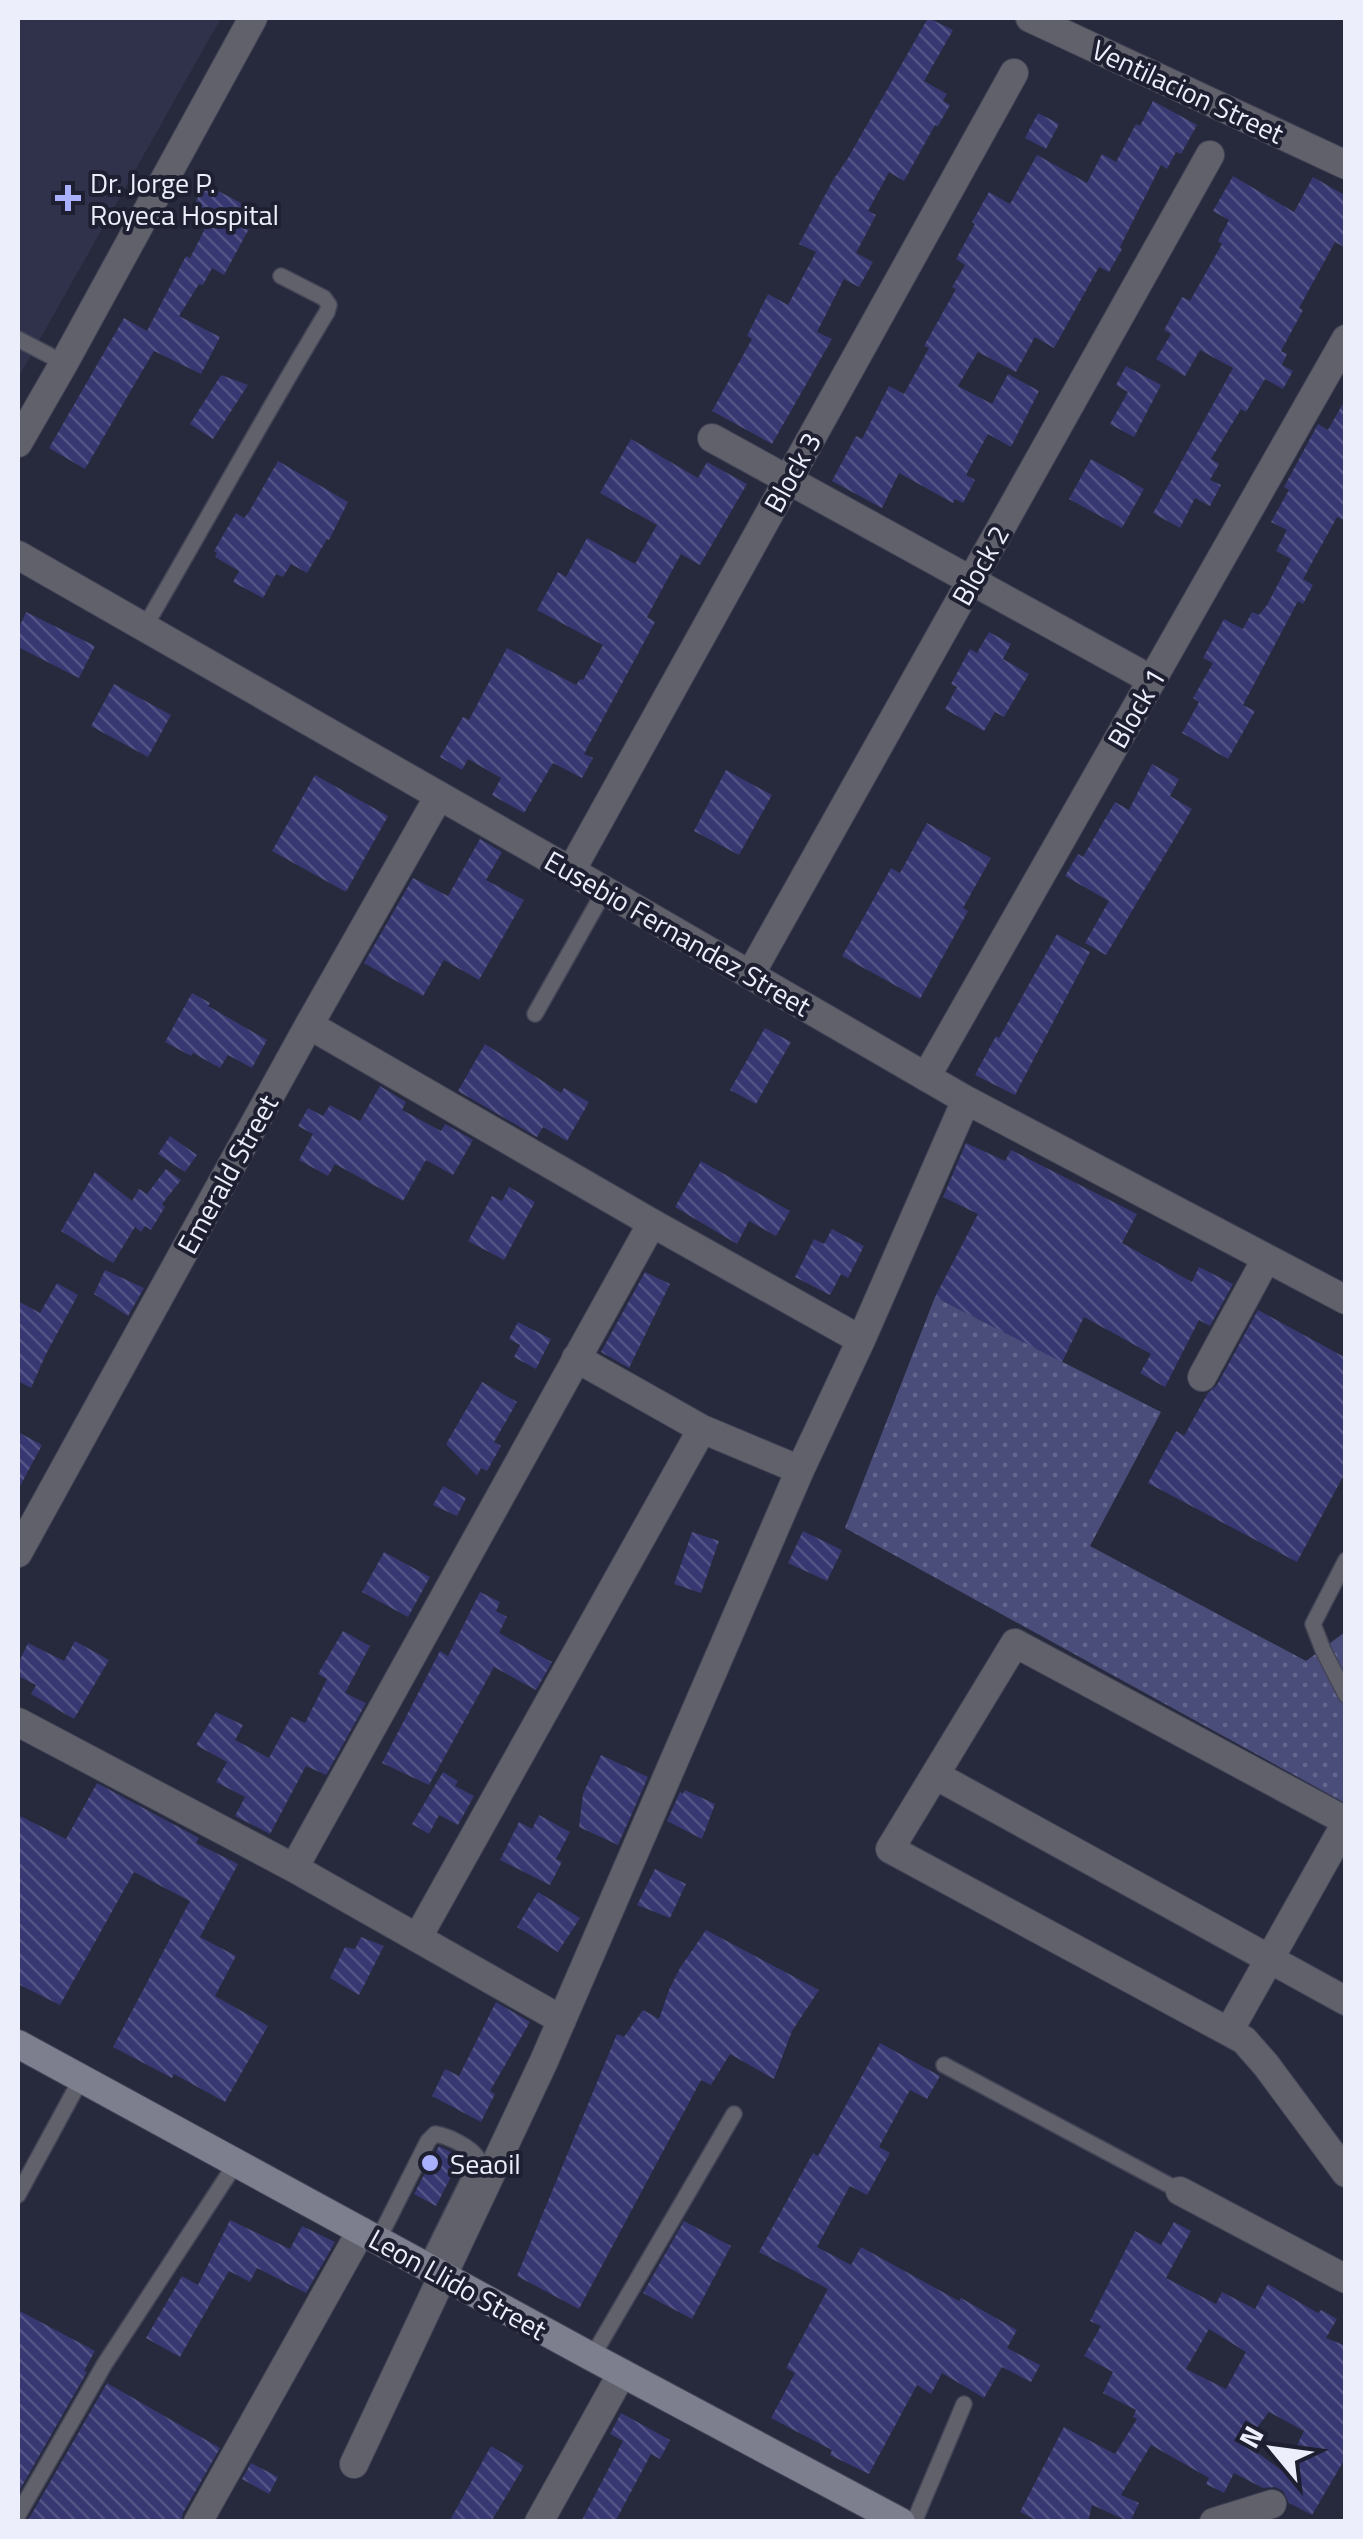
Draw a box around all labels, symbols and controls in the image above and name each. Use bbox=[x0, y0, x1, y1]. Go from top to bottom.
street label: Ventilacion Street bbox=[1085, 28, 1291, 154]
place label: Dr. Jorge P. Royeca Hospital bbox=[90, 161, 279, 236]
marker: Dr. Jorge P. Royeca Hospital bbox=[55, 185, 81, 211]
street label: Block 3 bbox=[752, 424, 832, 520]
street label: Block 2 bbox=[940, 517, 1020, 613]
street label: Block 1 bbox=[1096, 660, 1176, 756]
street label: Eusebio Fernandez Street bbox=[537, 839, 819, 1027]
street label: Emerald Street bbox=[165, 1086, 289, 1262]
place label: Seaoil bbox=[450, 2142, 521, 2185]
marker: Seaoil bbox=[419, 2152, 441, 2174]
street label: Leon Llido Street bbox=[361, 2217, 555, 2351]
north arrow bbox=[1223, 2399, 1323, 2499]
text: N bbox=[1227, 2418, 1274, 2456]

